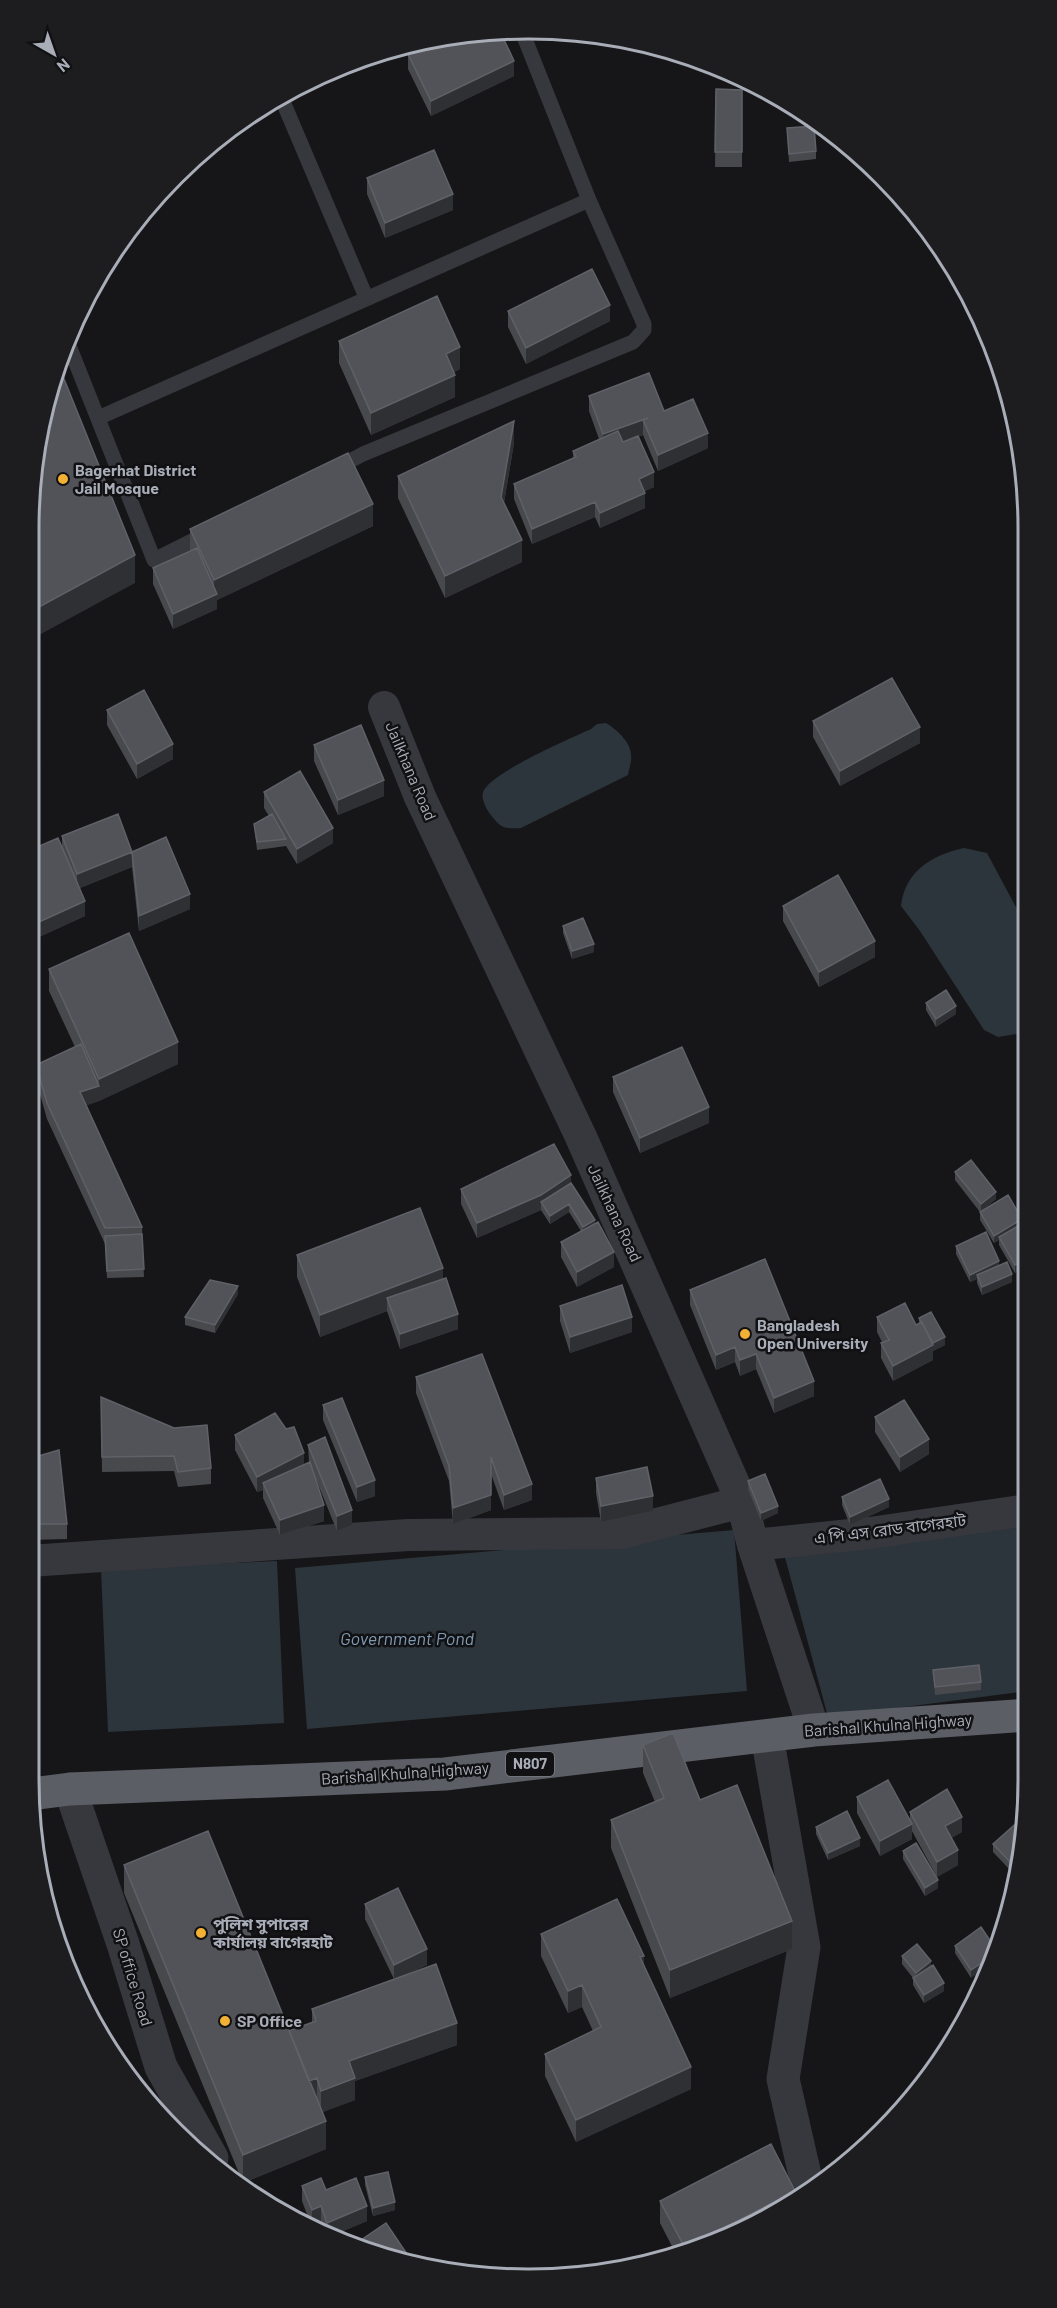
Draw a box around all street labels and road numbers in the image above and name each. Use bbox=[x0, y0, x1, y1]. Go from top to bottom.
street label: Jailkhana Road bbox=[382, 719, 441, 823]
street label: Jailkhana Road bbox=[585, 1161, 646, 1265]
street label: এ পি এস রোড বাগেরহাট bbox=[813, 1510, 967, 1547]
street label: Barishal Khulna Highway bbox=[803, 1709, 973, 1740]
road number: N807 bbox=[506, 1752, 554, 1776]
street label: Barishal Khulna Highway bbox=[320, 1757, 490, 1788]
street label: SP office Road bbox=[110, 1926, 157, 2028]

